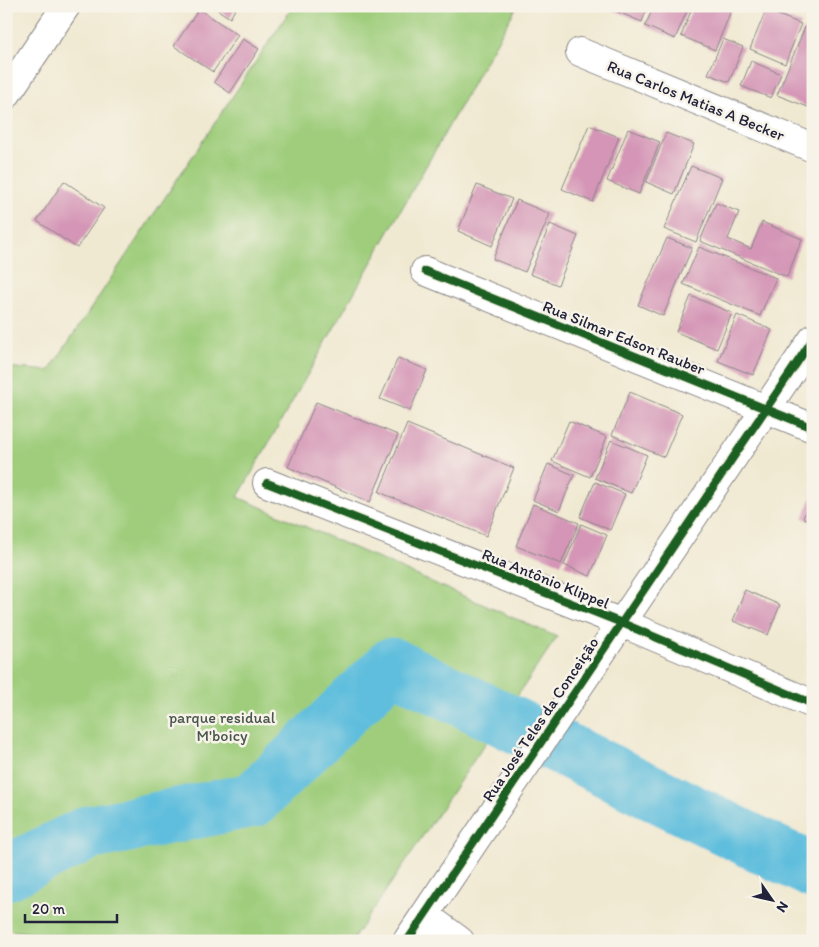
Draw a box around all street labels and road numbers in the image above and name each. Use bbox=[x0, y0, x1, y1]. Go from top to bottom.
street label: Rua Carlos Matias A Becker bbox=[604, 56, 787, 145]
street label: Rua Silmar Edson Rauber bbox=[540, 296, 708, 379]
street label: Rua Antônio Klippel bbox=[479, 544, 613, 613]
street label: Rua José Teles da Conceição bbox=[478, 633, 603, 805]

